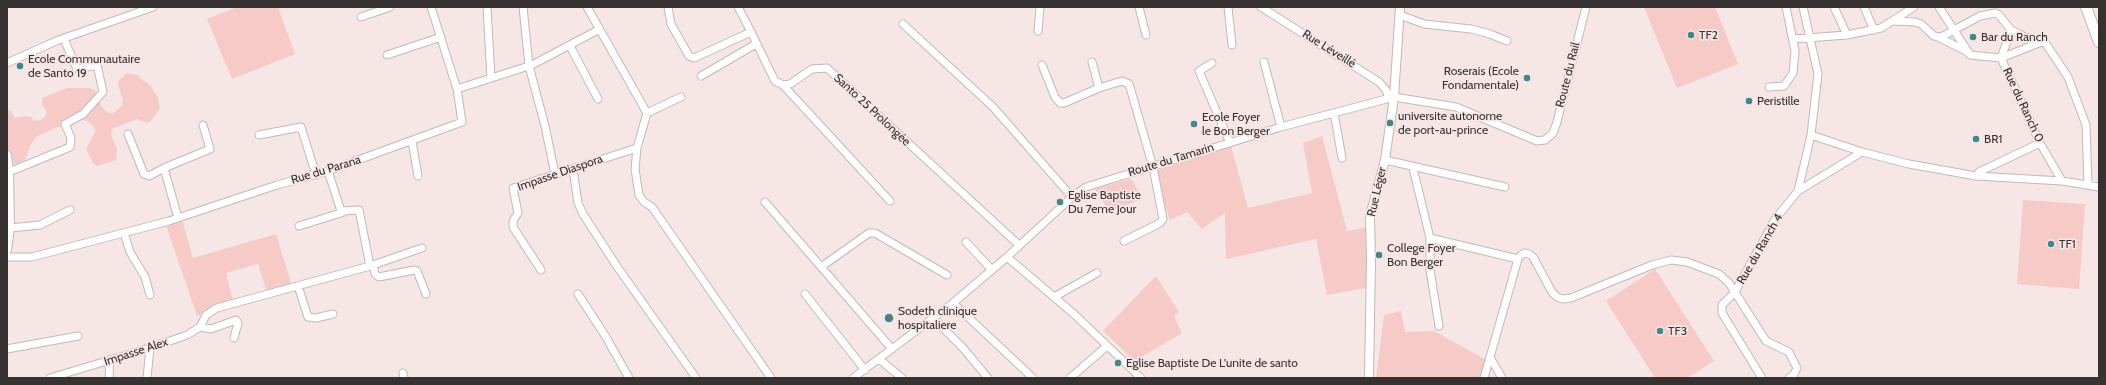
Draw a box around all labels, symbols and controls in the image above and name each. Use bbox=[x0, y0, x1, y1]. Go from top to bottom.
street label: Rue Léveillé bbox=[1300, 27, 1358, 71]
place label: TF2 bbox=[1699, 28, 1718, 42]
marker: TF2 bbox=[1686, 30, 1696, 40]
place label: Bar du Ranch bbox=[1981, 30, 2048, 44]
marker: Bar du Ranch bbox=[1968, 32, 1978, 42]
street label: Route du Rail bbox=[1553, 41, 1583, 109]
place label: Ecole Communautaire de Santo 19 bbox=[28, 52, 140, 80]
marker: Ecole Communautaire de Santo 19 bbox=[15, 61, 25, 71]
place label: Roserais (Ecole Fondamentale) bbox=[1442, 64, 1519, 92]
street label: Rue du Ranch 0 bbox=[1999, 65, 2047, 145]
street label: Santo 25 Prolongée bbox=[831, 71, 913, 149]
marker: Roserais (Ecole Fondamentale) bbox=[1522, 73, 1532, 83]
place label: Peristille bbox=[1757, 94, 1799, 108]
marker: Peristille bbox=[1744, 96, 1754, 106]
place label: universite autonome de port-au-prince bbox=[1398, 109, 1502, 137]
place label: Ecole Foyer le Bon Berger bbox=[1202, 110, 1270, 138]
marker: universite autonome de port-au-prince bbox=[1385, 118, 1395, 128]
marker: Ecole Foyer le Bon Berger bbox=[1189, 119, 1199, 129]
place label: BR1 bbox=[1984, 132, 2002, 146]
marker: BR1 bbox=[1971, 134, 1981, 144]
street label: Route du Tamarin bbox=[1126, 140, 1216, 180]
street label: Impasse Diaspora bbox=[515, 152, 605, 194]
street label: Rue du Parana bbox=[289, 153, 363, 187]
street label: Rue Léger bbox=[1364, 166, 1390, 218]
place label: Eglise Baptiste Du 7eme Jour bbox=[1068, 188, 1141, 216]
marker: Eglise Baptiste Du 7eme Jour bbox=[1055, 197, 1065, 207]
street label: Rue du Ranch 4 bbox=[1734, 211, 1786, 287]
place label: TF1 bbox=[2059, 237, 2076, 251]
marker: TF1 bbox=[2046, 239, 2056, 249]
place label: College Foyer Bon Berger bbox=[1387, 241, 1455, 269]
marker: College Foyer Bon Berger bbox=[1374, 250, 1384, 260]
place label: Sodeth clinique hospitaliere bbox=[898, 304, 977, 332]
marker: Sodeth clinique hospitaliere bbox=[883, 312, 895, 324]
place label: TF3 bbox=[1668, 324, 1687, 338]
marker: TF3 bbox=[1655, 326, 1665, 336]
street label: Impasse Alex bbox=[102, 335, 170, 369]
place label: Eglise Baptiste De L'unite de santo bbox=[1126, 356, 1298, 370]
marker: Eglise Baptiste De L'unite de santo bbox=[1113, 358, 1123, 368]

